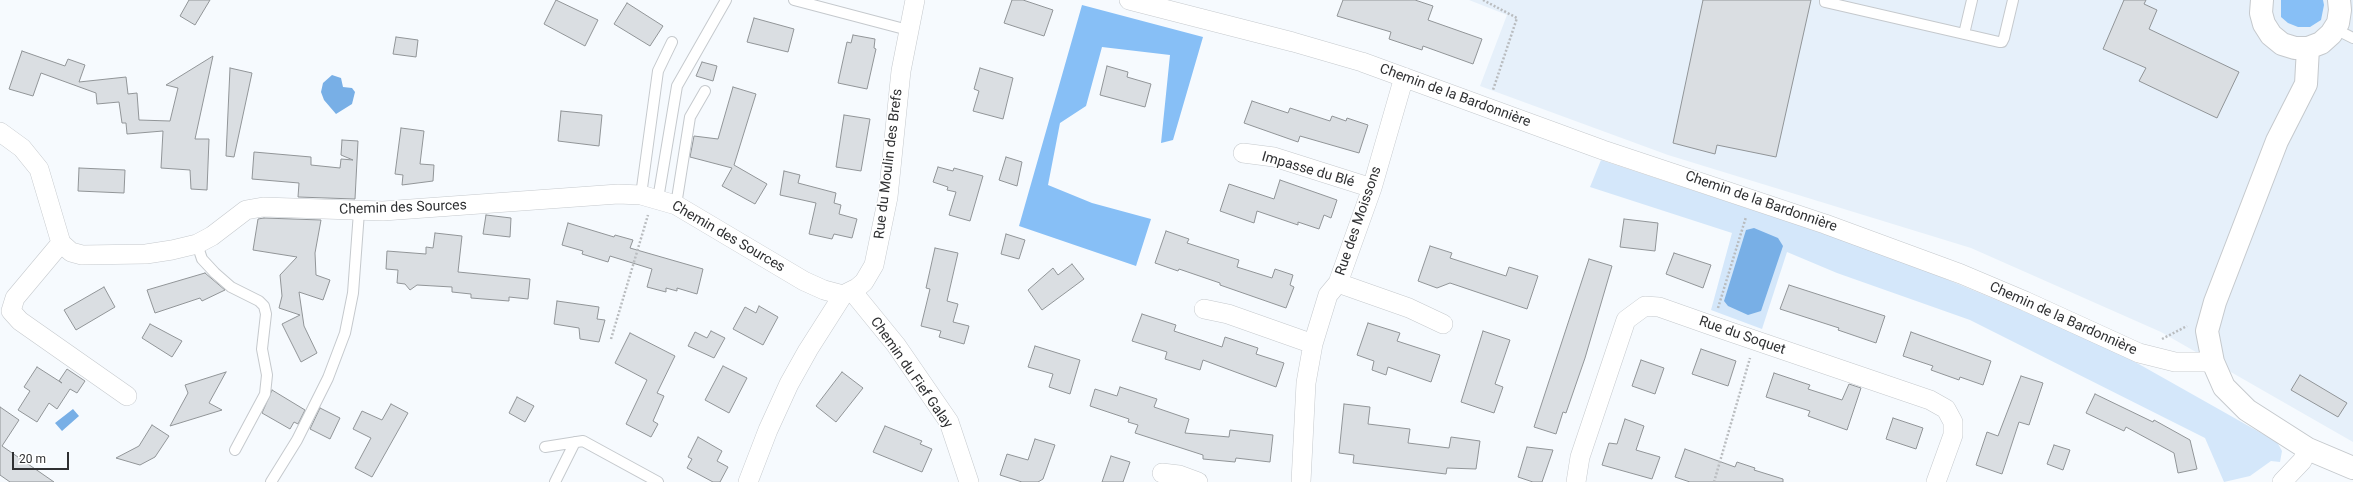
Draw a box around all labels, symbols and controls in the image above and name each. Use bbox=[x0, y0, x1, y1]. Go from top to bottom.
street label: Chemin de la Bardonnière bbox=[1377, 61, 1533, 131]
street label: Rue du Moulin des Brefs bbox=[871, 88, 907, 240]
street label: Impasse du Blé bbox=[1260, 149, 1356, 191]
street label: Rue des Moissons bbox=[1332, 164, 1386, 278]
street label: Chemin de la Bardonnière bbox=[1683, 168, 1839, 236]
street label: Chemin des Sources bbox=[339, 197, 467, 219]
street label: Chemin des Sources bbox=[668, 198, 788, 276]
street label: Chemin de la Bardonnière bbox=[1987, 279, 2139, 359]
street label: Rue du Soquet bbox=[1697, 313, 1787, 359]
street label: Chemin du Fief Galay bbox=[866, 314, 956, 432]
scale bar bbox=[14, 444, 71, 470]
text: 20 m bbox=[19, 452, 46, 466]

